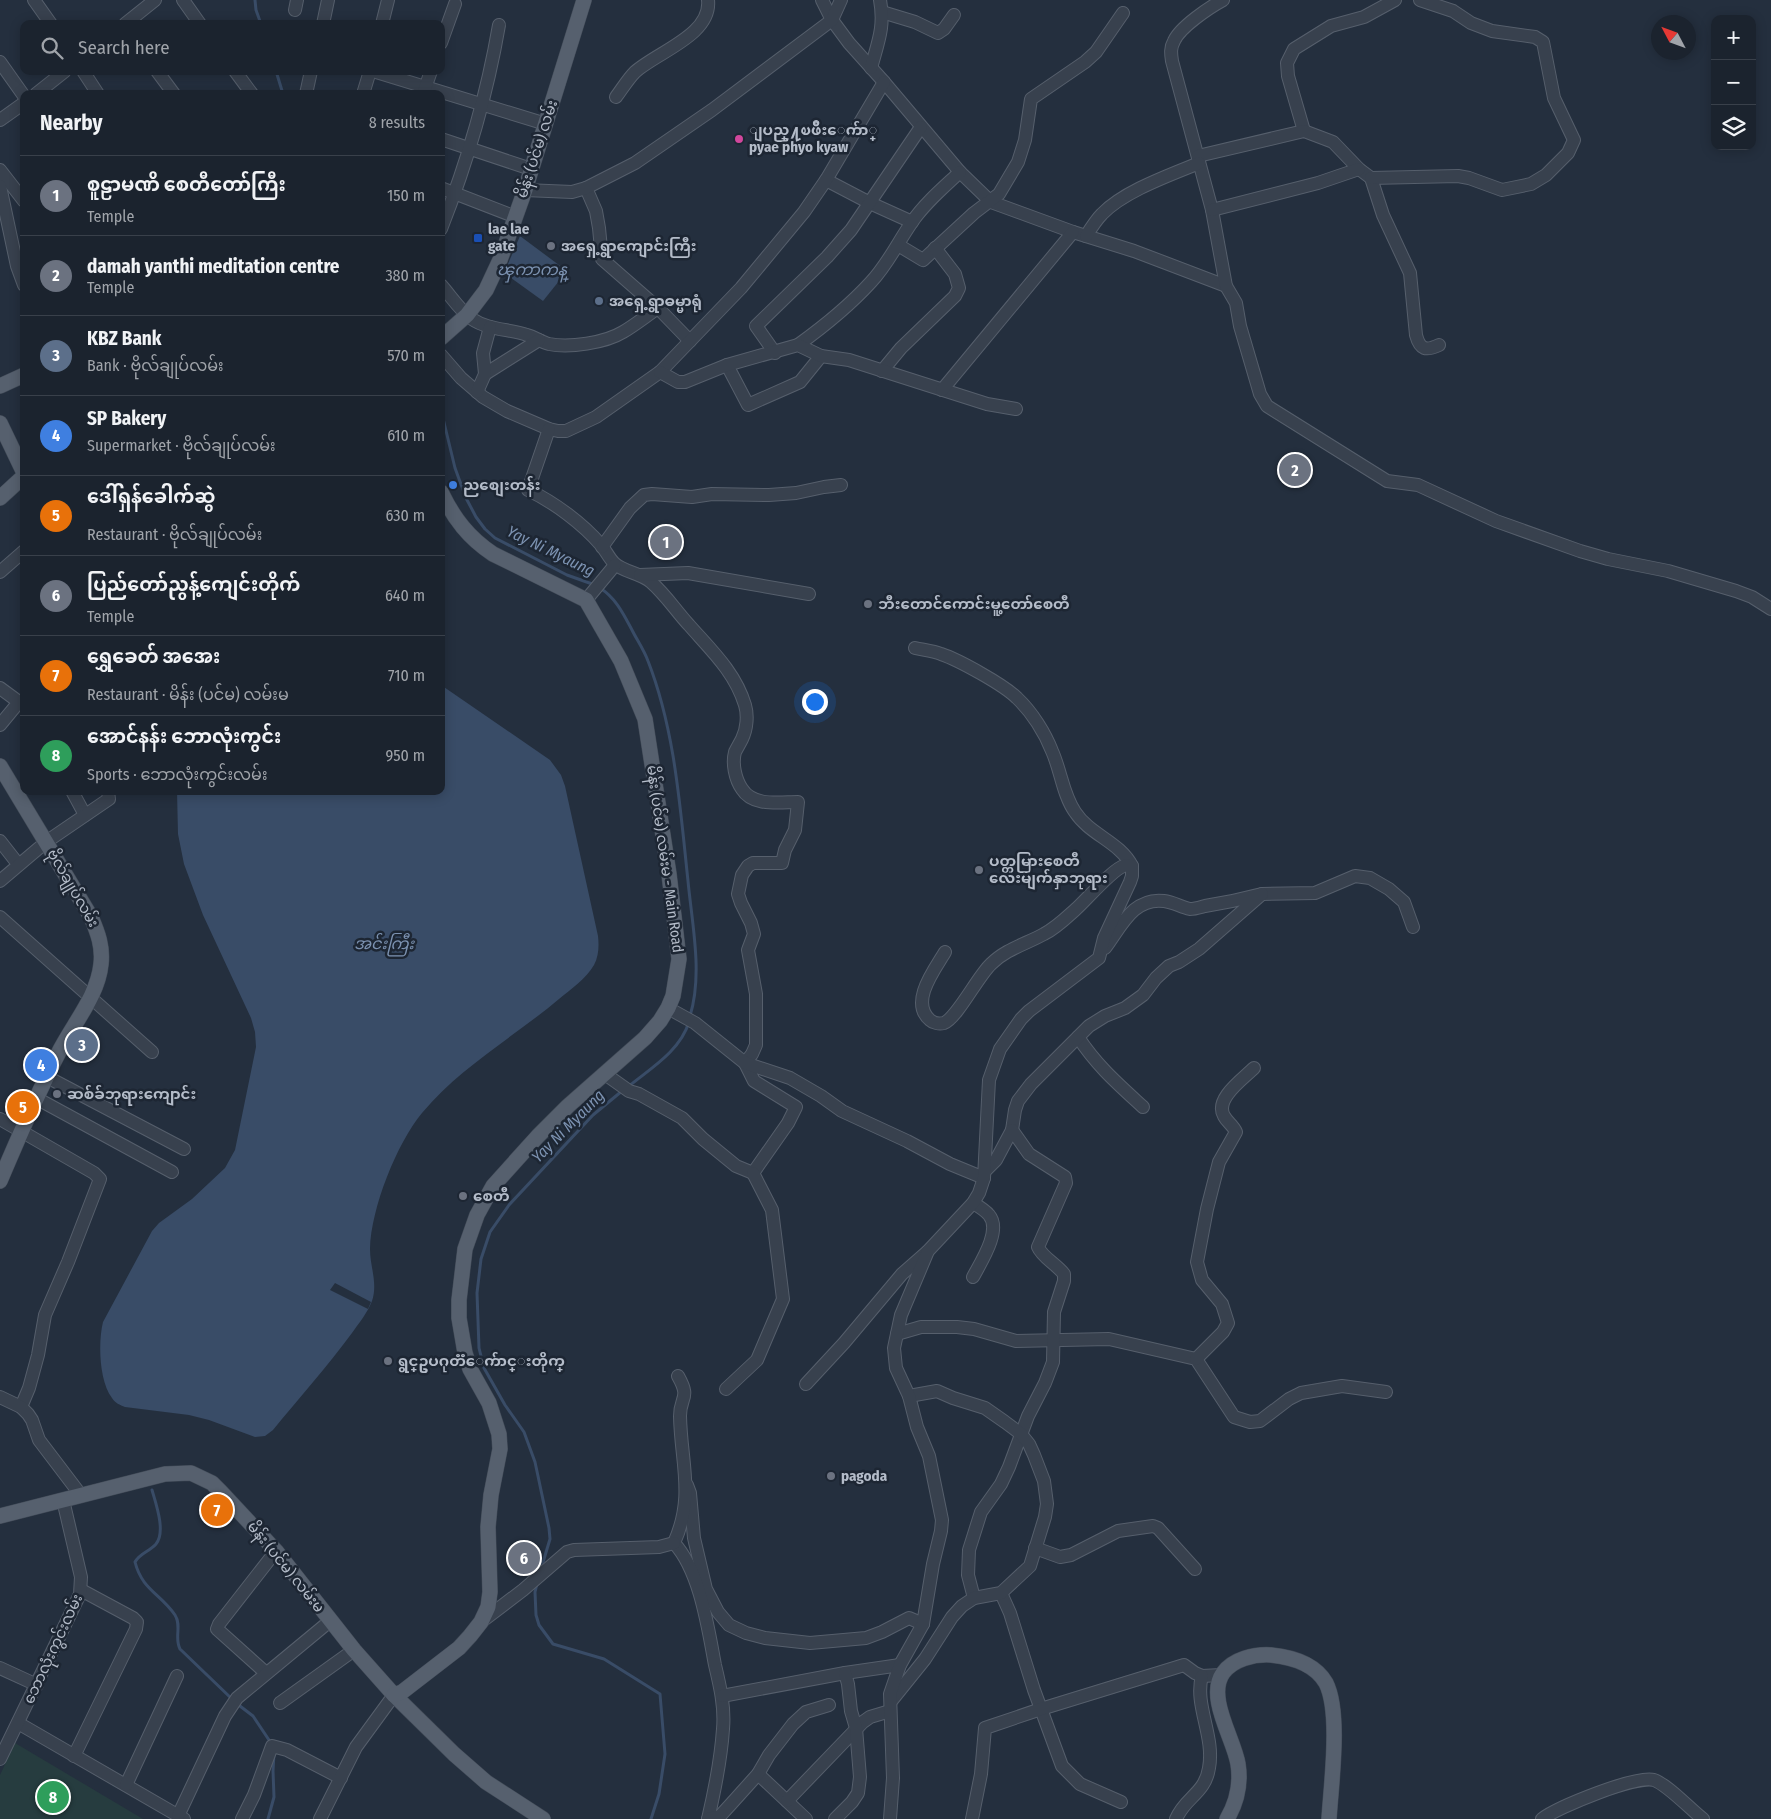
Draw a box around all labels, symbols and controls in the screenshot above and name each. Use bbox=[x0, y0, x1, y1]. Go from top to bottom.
north arrow bbox=[1651, 15, 1696, 60]
map controls bbox=[1711, 15, 1756, 150]
button: + bbox=[1711, 15, 1756, 60]
search box bbox=[20, 20, 445, 75]
icon: search bbox=[38, 34, 66, 62]
text: Search here bbox=[78, 36, 170, 59]
button: − bbox=[1711, 60, 1756, 105]
street label: မိန်း (ပင်မ) လမ်း bbox=[512, 97, 564, 201]
button: layers bbox=[1711, 105, 1756, 150]
text: Nearby bbox=[40, 110, 102, 136]
text: 8 results bbox=[369, 113, 425, 132]
place label: ျပည္႔ၿဖိဳးေက်ာ္ pyae phyo kyaw bbox=[749, 120, 877, 156]
marker: ျပည္႔ၿဖိဳးေက်ာ္ pyae phyo kyaw bbox=[733, 133, 745, 145]
text: စူဠာမဏိ စေတီတော်ကြီး bbox=[87, 173, 286, 196]
text: 1 bbox=[53, 186, 59, 205]
text: 150 m bbox=[387, 186, 425, 205]
text: Temple bbox=[87, 207, 134, 226]
place label: lae lae gate bbox=[488, 220, 530, 255]
marker: lae lae gate bbox=[472, 232, 484, 244]
place label: အရှေ့ရွာကျောင်းကြီး bbox=[561, 236, 696, 258]
marker: အရှေ့ရွာကျောင်းကြီး bbox=[545, 240, 557, 252]
text: damah yanthi meditation centre bbox=[87, 255, 340, 278]
water label: ၾကာကန္ bbox=[497, 260, 569, 283]
text: 2 bbox=[52, 266, 60, 285]
text: 380 m bbox=[385, 266, 425, 285]
text: Temple bbox=[87, 278, 134, 297]
place label: အရှေ့ရွာဓမ္မာရုံ bbox=[609, 292, 702, 313]
marker: အရှေ့ရွာဓမ္မာရုံ bbox=[593, 295, 605, 307]
text: KBZ Bank bbox=[87, 327, 161, 350]
text: 3 bbox=[52, 346, 60, 365]
text: 570 m bbox=[387, 346, 425, 365]
text: Bank · ဗိုလ်‌ချုပ်‌လမ်း bbox=[87, 356, 224, 375]
text: SP Bakery bbox=[87, 407, 166, 430]
text: 4 bbox=[52, 426, 60, 445]
text: 610 m bbox=[387, 426, 425, 445]
text: Supermarket · ဗိုလ်‌ချုပ်‌လမ်း bbox=[87, 436, 276, 455]
pin: 2 bbox=[1279, 451, 1311, 489]
place label: ညစျေးတန်း bbox=[463, 475, 540, 497]
marker: ညစျေးတန်း bbox=[447, 479, 459, 491]
text: ဒေါ်ရှန်ခေါက်ဆွဲ bbox=[87, 485, 215, 508]
text: 5 bbox=[52, 506, 60, 525]
text: 630 m bbox=[386, 506, 425, 525]
water label: Yay Ni Myaung bbox=[504, 522, 598, 580]
pin: 1 bbox=[650, 523, 682, 561]
text: Restaurant · ဗိုလ်‌ချုပ်‌လမ်း bbox=[87, 525, 262, 544]
text: ပြည်‌‌တော်ညွန့်ကျေင်းတိုက် bbox=[87, 573, 300, 596]
text: 6 bbox=[52, 586, 60, 605]
text: 640 m bbox=[385, 586, 425, 605]
place label: ဘီးတောင်ကောင်းမူ့တော်စေတီ bbox=[878, 594, 1070, 616]
marker: ဘီးတောင်ကောင်းမူ့တော်စေတီ bbox=[862, 598, 874, 610]
text: Temple bbox=[87, 607, 134, 626]
text: ရွှေခေတ် အအေး bbox=[87, 645, 220, 668]
text: 7 bbox=[53, 666, 59, 685]
text: 710 m bbox=[388, 666, 425, 685]
text: Restaurant · မိန်း (ပင်မ) လမ်းမ bbox=[87, 685, 289, 704]
your location bbox=[802, 689, 828, 715]
text: အောင်နန်း ဘောလုံးကွင်း bbox=[87, 725, 281, 748]
text: 8 bbox=[52, 746, 60, 765]
text: 950 m bbox=[385, 746, 425, 765]
street label: မိန်း (ပင်မ) လမ်းမ - Main Road bbox=[640, 764, 688, 954]
text: Sports · ‌ဘောလုံးကွင်းလမ်း bbox=[87, 765, 267, 784]
street label: ဗိုလ်‌ချုပ်‌လမ်း bbox=[41, 845, 103, 932]
place label: ပတ္တမြား‌စေတီ‌ လေးမျက်နှာဘုရား bbox=[989, 851, 1108, 890]
marker: ပတ္တမြား‌စေတီ‌ လေးမျက်နှာဘုရား bbox=[973, 864, 985, 876]
water label: အင်းကြီး bbox=[354, 932, 416, 957]
pin: 3 bbox=[66, 1026, 98, 1064]
pin: 4 bbox=[25, 1046, 57, 1084]
place label: ဆစ်ခ်ဘုရားကျောင်း bbox=[67, 1084, 196, 1106]
water label: Yay Ni Myaung bbox=[528, 1086, 608, 1166]
pin: 5 bbox=[7, 1088, 39, 1126]
marker: ဆစ်ခ်ဘုရားကျောင်း bbox=[51, 1088, 63, 1100]
place label: စေတီ bbox=[473, 1186, 510, 1205]
marker: စေတီ bbox=[457, 1190, 469, 1202]
place label: ရွင္ဥပဂုတၱေက်ာင္းတိုက္ bbox=[398, 1351, 565, 1373]
marker: ရွင္ဥပဂုတၱေက်ာင္းတိုက္ bbox=[382, 1355, 394, 1367]
place label: pagoda bbox=[841, 1467, 888, 1485]
marker: pagoda bbox=[825, 1470, 837, 1482]
pin: 7 bbox=[201, 1491, 233, 1529]
street label: မိန်း (ပင်မ) လမ်းမ bbox=[241, 1517, 329, 1618]
pin: 6 bbox=[508, 1539, 540, 1577]
street label: ‌ဘောလုံးကွင်းလမ်း bbox=[19, 1591, 89, 1708]
pin: 8 bbox=[37, 1778, 69, 1816]

